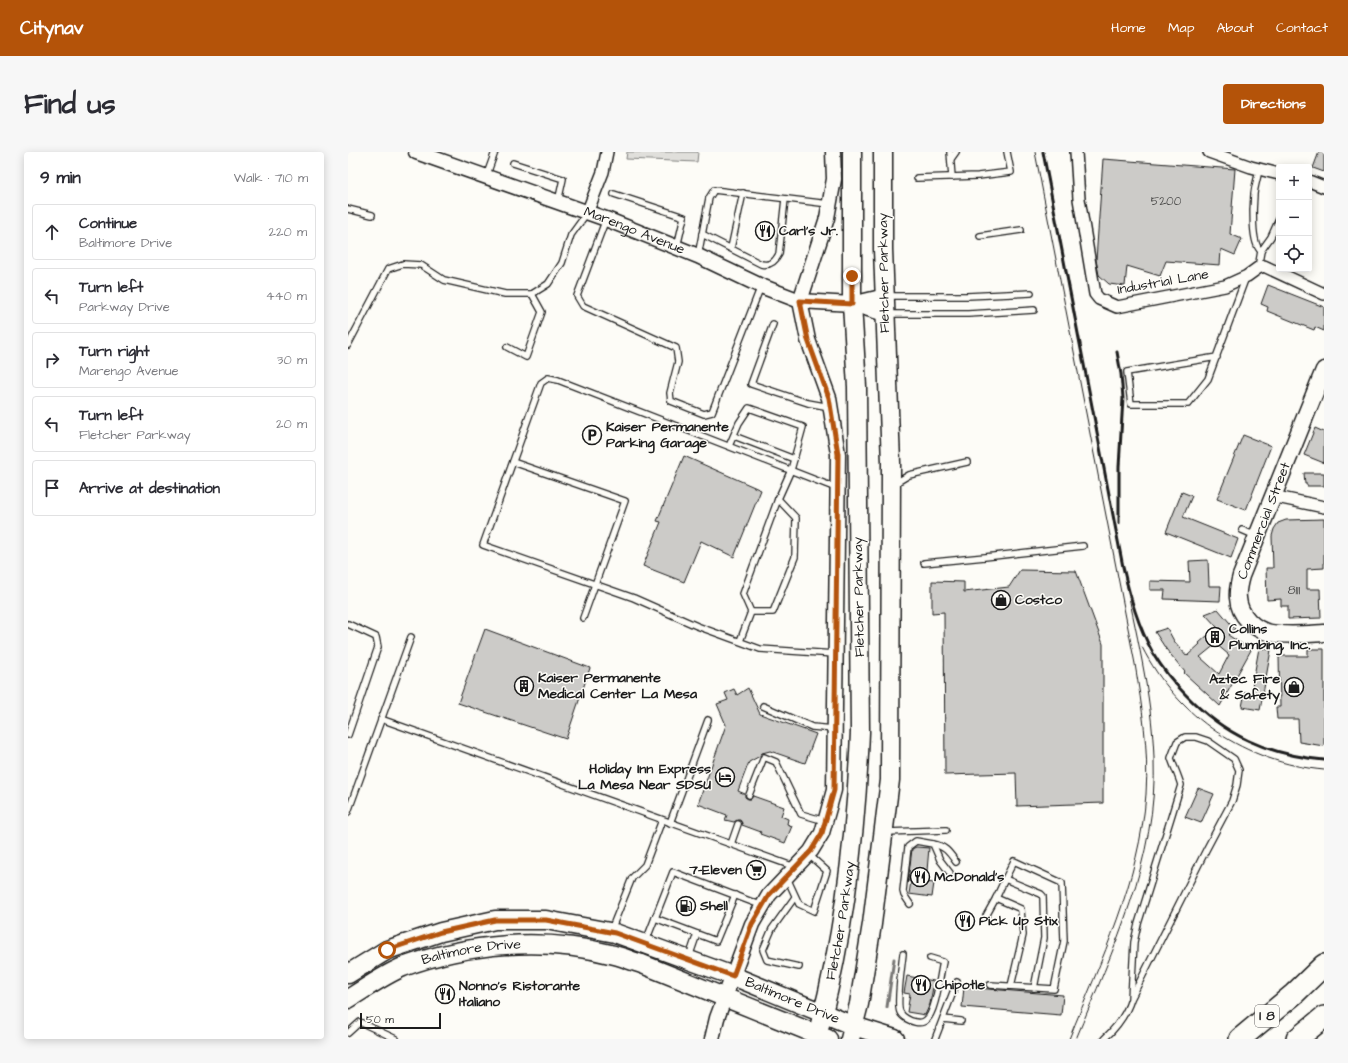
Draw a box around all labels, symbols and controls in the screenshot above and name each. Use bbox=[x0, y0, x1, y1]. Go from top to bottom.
text: Citynav bbox=[20, 15, 83, 42]
text: Home bbox=[1111, 18, 1146, 38]
text: Map bbox=[1168, 18, 1194, 38]
text: About bbox=[1216, 18, 1254, 38]
text: Contact bbox=[1276, 18, 1328, 38]
button: Directions bbox=[1223, 84, 1324, 124]
text: Find us bbox=[24, 85, 115, 124]
map controls bbox=[1276, 164, 1312, 272]
button: + bbox=[1276, 164, 1312, 200]
text: 9 min bbox=[40, 166, 81, 190]
text: Walk · 710 m bbox=[234, 169, 308, 187]
house number: 5200 bbox=[1151, 193, 1182, 210]
button: − bbox=[1276, 200, 1312, 236]
street label: Marengo Avenue bbox=[581, 202, 688, 260]
street label: Fletcher Parkway bbox=[873, 212, 895, 333]
text: Continue bbox=[79, 213, 137, 234]
restaurant icon: Carl's Jr. bbox=[754, 220, 776, 242]
icon: ahead bbox=[41, 221, 63, 243]
place label: Carl's Jr. bbox=[779, 221, 838, 241]
text: 220 m bbox=[269, 223, 307, 241]
text: Baltimore Drive bbox=[79, 234, 172, 252]
button: locate bbox=[1276, 236, 1312, 272]
street label: Industrial Lane bbox=[1116, 264, 1211, 300]
route end bbox=[843, 267, 861, 285]
text: Turn left bbox=[79, 277, 143, 298]
icon: left bbox=[41, 285, 63, 307]
text: 440 m bbox=[266, 287, 307, 305]
text: Parkway Drive bbox=[79, 298, 170, 316]
text: Turn right bbox=[79, 341, 150, 362]
icon: right bbox=[41, 349, 63, 371]
text: 30 m bbox=[277, 351, 307, 369]
text: Marengo Avenue bbox=[79, 362, 179, 380]
text: Turn left bbox=[79, 405, 143, 426]
icon: left bbox=[41, 413, 63, 435]
text: 20 m bbox=[276, 415, 307, 433]
place label: Kaiser Permanente Parking Garage bbox=[606, 417, 729, 454]
parking icon: Kaiser Permanente Parking Garage bbox=[581, 424, 603, 446]
text: Fletcher Parkway bbox=[79, 426, 191, 444]
street label: Commercial Street bbox=[1232, 459, 1296, 582]
icon: arrive bbox=[41, 477, 63, 499]
text: Arrive at destination bbox=[79, 478, 220, 499]
street label: Fletcher Parkway bbox=[848, 536, 870, 657]
house number: 8111 bbox=[1288, 582, 1301, 599]
shop icon: Costco bbox=[990, 589, 1012, 611]
place label: Costco bbox=[1015, 590, 1062, 610]
place label: Collins Plumbing, Inc. bbox=[1229, 619, 1310, 656]
building icon: Collins Plumbing, Inc. bbox=[1204, 626, 1226, 648]
place label: Kaiser Permanente Medical Center La Mesa bbox=[538, 668, 698, 704]
place label: Aztec Fire & Safety bbox=[1209, 669, 1280, 705]
building icon: Kaiser Permanente Medical Center La Mesa bbox=[513, 675, 535, 697]
shop icon: Aztec Fire & Safety bbox=[1283, 676, 1305, 698]
place label: Holiday Inn Express La Mesa Near SDSU bbox=[578, 759, 711, 795]
hotel icon: Holiday Inn Express La Mesa Near SDSU bbox=[714, 766, 736, 788]
supermarket icon: 7-Eleven bbox=[745, 859, 767, 881]
place label: 7-Eleven bbox=[688, 860, 742, 880]
street label: Fletcher Parkway bbox=[821, 860, 860, 982]
restaurant icon: McDonald's bbox=[909, 866, 931, 888]
place label: McDonald's bbox=[934, 867, 1004, 887]
fuel station icon: Shell bbox=[675, 895, 697, 917]
place label: Shell bbox=[699, 896, 729, 916]
restaurant icon: Pick Up Stix bbox=[954, 910, 976, 932]
place label: Pick Up Stix bbox=[979, 911, 1058, 931]
street label: Baltimore Drive bbox=[419, 934, 522, 970]
route start bbox=[378, 941, 396, 959]
street label: Baltimore Drive bbox=[742, 972, 843, 1029]
restaurant icon: Chipotle bbox=[910, 974, 932, 996]
place label: Chipotle bbox=[935, 975, 985, 995]
place label: Nonno's Ristorante Italiano bbox=[459, 976, 581, 1012]
restaurant icon: Nonno's Ristorante Italiano bbox=[434, 983, 456, 1005]
road number: I 8 bbox=[1255, 1005, 1279, 1027]
scale bar bbox=[360, 1011, 441, 1030]
text: 50 m bbox=[366, 1012, 394, 1027]

